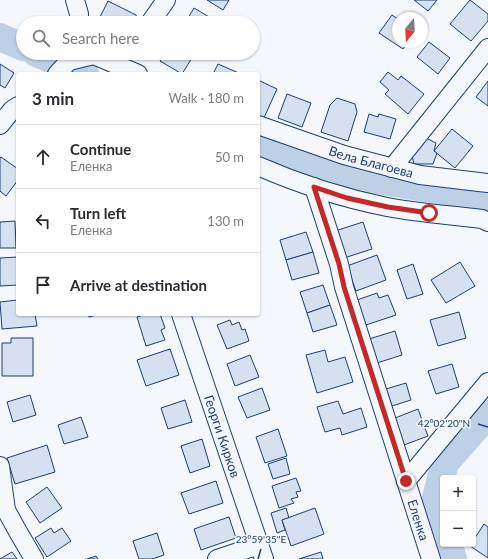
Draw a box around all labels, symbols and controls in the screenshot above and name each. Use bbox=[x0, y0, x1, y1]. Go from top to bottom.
north arrow bbox=[392, 12, 428, 48]
search box bbox=[16, 16, 260, 60]
icon: search bbox=[30, 27, 52, 49]
text: Search here bbox=[62, 29, 139, 47]
text: 3 min bbox=[32, 88, 74, 109]
text: Walk · 180 m bbox=[168, 90, 244, 106]
text: Continue bbox=[70, 140, 131, 158]
street label: Вела Благоева bbox=[327, 142, 415, 181]
icon: ahead bbox=[32, 146, 54, 168]
text: 50 m bbox=[215, 149, 244, 165]
text: Еленка bbox=[70, 158, 112, 174]
text: Turn left bbox=[70, 204, 126, 222]
route start bbox=[420, 204, 438, 222]
icon: left bbox=[32, 210, 54, 232]
text: 130 m bbox=[207, 213, 244, 229]
text: Еленка bbox=[70, 222, 112, 238]
icon: arrive bbox=[32, 274, 54, 296]
text: Arrive at destination bbox=[70, 276, 207, 294]
street label: Георги Кирков bbox=[201, 393, 244, 480]
text: 42°02'20"N bbox=[418, 417, 470, 429]
route end bbox=[397, 472, 415, 490]
map controls bbox=[440, 475, 476, 547]
button: + bbox=[440, 475, 476, 511]
street label: Еленка bbox=[404, 497, 433, 543]
button: − bbox=[440, 511, 476, 547]
text: 23°59'35"E bbox=[236, 533, 286, 545]

